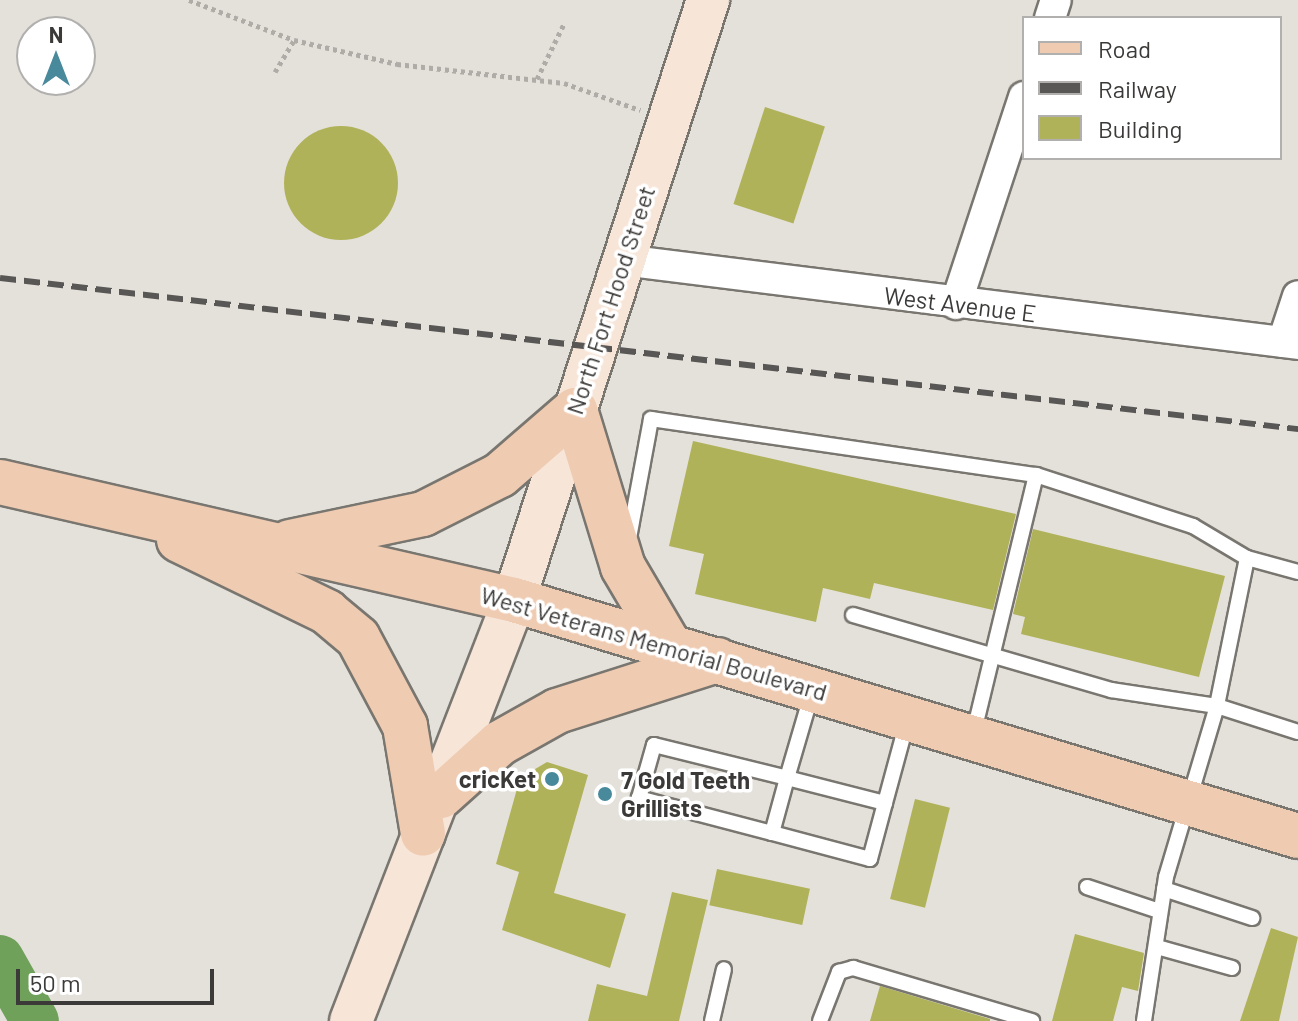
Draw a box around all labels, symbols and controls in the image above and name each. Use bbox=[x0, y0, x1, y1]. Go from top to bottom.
north arrow bbox=[16, 16, 96, 96]
legend bbox=[1022, 16, 1282, 160]
text: N bbox=[49, 21, 63, 47]
text: Road bbox=[1098, 34, 1151, 63]
text: Railway bbox=[1098, 74, 1177, 103]
text: Building bbox=[1098, 114, 1182, 143]
street label: North Fort Hood Street bbox=[559, 182, 661, 418]
street label: West Avenue E bbox=[882, 280, 1038, 328]
street label: West Veterans Memorial Boulevard bbox=[478, 580, 830, 706]
place label: cricKet bbox=[459, 765, 536, 793]
place label: 7 Gold Teeth Grillists bbox=[621, 766, 750, 822]
marker: cricKet bbox=[543, 770, 561, 788]
marker: 7 Gold Teeth Grillists bbox=[596, 785, 614, 803]
scale bar bbox=[20, 953, 218, 1003]
text: 50 m bbox=[30, 968, 81, 997]

